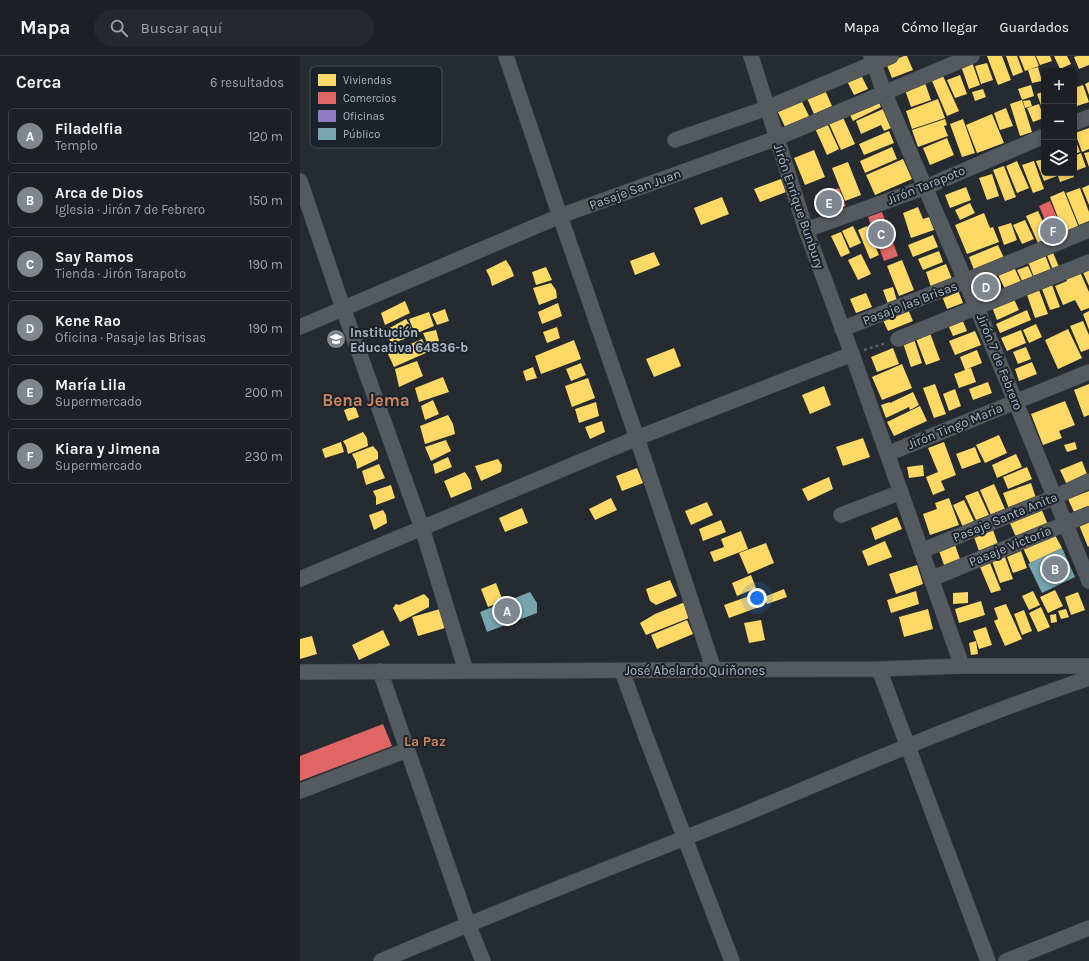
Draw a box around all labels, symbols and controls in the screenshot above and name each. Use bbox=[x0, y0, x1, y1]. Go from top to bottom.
search box bbox=[94, 10, 374, 46]
text: Mapa bbox=[20, 17, 70, 39]
icon: search bbox=[108, 17, 130, 39]
text: Buscar aquí bbox=[140, 19, 222, 37]
text: Mapa bbox=[844, 19, 879, 36]
text: Cómo llegar bbox=[901, 19, 977, 36]
text: Guardados bbox=[999, 19, 1069, 36]
legend bbox=[310, 66, 442, 148]
map controls bbox=[1041, 68, 1077, 176]
button: + bbox=[1041, 68, 1077, 104]
text: Cerca bbox=[16, 72, 61, 92]
text: Viviendas bbox=[343, 74, 392, 87]
text: 6 resultados bbox=[210, 75, 284, 90]
text: Comercios bbox=[343, 92, 397, 105]
button: − bbox=[1041, 104, 1077, 140]
text: Oficinas bbox=[343, 110, 385, 123]
text: Filadelfia bbox=[55, 120, 122, 138]
text: Público bbox=[343, 128, 380, 141]
text: A bbox=[26, 129, 34, 144]
text: 120 m bbox=[248, 129, 283, 144]
text: Templo bbox=[55, 138, 98, 153]
button: layers bbox=[1041, 140, 1077, 176]
street label: Jirón Enrique Bunbury bbox=[770, 142, 828, 270]
street label: Jirón Tarapoto bbox=[885, 163, 967, 207]
street label: Pasaje San Juan bbox=[587, 165, 683, 213]
text: Arca de Dios bbox=[55, 184, 143, 202]
pin: E bbox=[816, 188, 842, 218]
text: B bbox=[26, 193, 34, 208]
text: 150 m bbox=[248, 193, 283, 208]
text: Iglesia · Jirón 7 de Febrero bbox=[55, 202, 205, 217]
pin: F bbox=[1040, 216, 1066, 246]
pin: C bbox=[868, 219, 894, 249]
text: Say Ramos bbox=[55, 248, 134, 266]
text: C bbox=[26, 257, 34, 272]
text: 190 m bbox=[248, 257, 283, 272]
text: Tienda · Jirón Tarapoto bbox=[55, 266, 186, 281]
pin: D bbox=[973, 272, 999, 302]
street label: Pasaje las Brisas bbox=[860, 278, 960, 328]
text: Kene Rao bbox=[55, 312, 121, 330]
street label: Jirón 7 de Febrero bbox=[974, 312, 1026, 412]
text: D bbox=[26, 321, 34, 336]
text: 190 m bbox=[248, 321, 283, 336]
place label: Institución Educativa 64836-b bbox=[350, 325, 468, 355]
school or university icon: Institución Educativa 64836-b bbox=[325, 328, 347, 350]
text: Oficina · Pasaje las Brisas bbox=[55, 330, 206, 345]
text: María Lila bbox=[55, 376, 126, 394]
text: E bbox=[26, 385, 34, 400]
text: 200 m bbox=[245, 385, 283, 400]
district label: Bena Jema bbox=[322, 390, 410, 410]
text: Supermercado bbox=[55, 394, 142, 409]
street label: Jirón Tingo Maria bbox=[905, 400, 1005, 452]
text: Kiara y Jimena bbox=[55, 440, 160, 458]
text: F bbox=[26, 449, 34, 464]
text: 230 m bbox=[245, 449, 283, 464]
text: Supermercado bbox=[55, 458, 142, 473]
street label: Pasaje Santa Anita bbox=[951, 489, 1059, 545]
street label: Pasaje Victoria bbox=[966, 523, 1054, 569]
pin: B bbox=[1042, 554, 1068, 584]
your location bbox=[747, 588, 767, 608]
pin: A bbox=[494, 596, 520, 626]
street label: José Abelardo Quiñones bbox=[625, 663, 766, 678]
district label: La Paz bbox=[404, 733, 446, 750]

